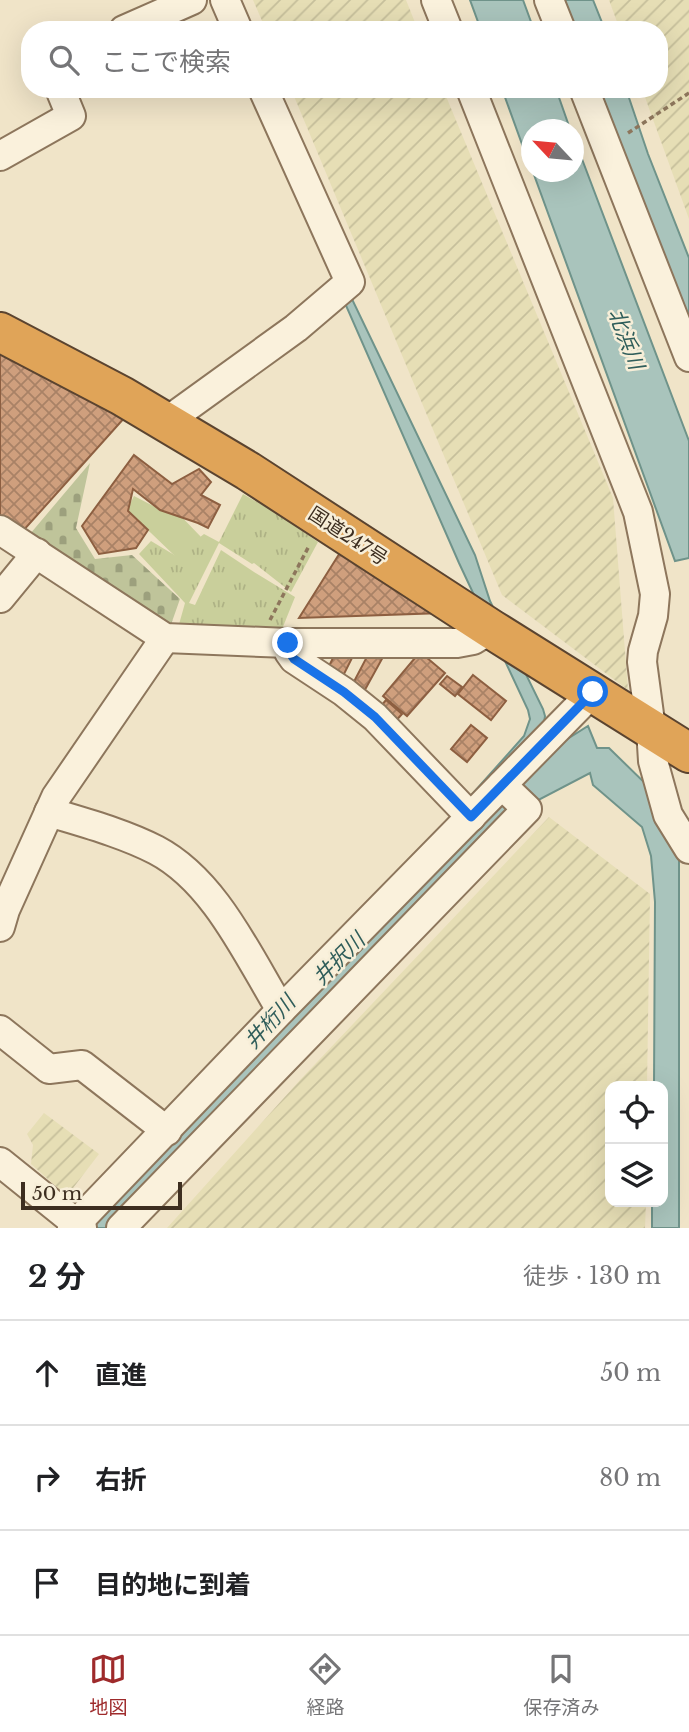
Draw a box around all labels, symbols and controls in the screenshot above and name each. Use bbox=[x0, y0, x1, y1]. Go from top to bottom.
search box bbox=[21, 21, 668, 98]
icon: search bbox=[45, 41, 83, 79]
text: ここで検索 bbox=[101, 46, 231, 78]
north arrow bbox=[521, 119, 584, 182]
water label: 北浜川 bbox=[603, 305, 650, 375]
street label: 国道247号 bbox=[304, 502, 392, 570]
route end bbox=[272, 627, 303, 658]
route start bbox=[577, 676, 608, 707]
water label: 井択川 bbox=[308, 926, 372, 990]
water label: 井桁川 bbox=[239, 988, 302, 1054]
map controls bbox=[605, 1081, 668, 1207]
button: locate bbox=[605, 1081, 668, 1144]
button: layers bbox=[605, 1144, 668, 1207]
scale bar bbox=[21, 1179, 182, 1211]
text: 50 m bbox=[32, 1182, 82, 1205]
text: 2 分 bbox=[28, 1258, 86, 1295]
text: 徒歩 · 130 m bbox=[523, 1262, 661, 1290]
icon: ahead bbox=[28, 1354, 66, 1392]
text: 直進 bbox=[95, 1359, 147, 1391]
text: 50 m bbox=[600, 1359, 661, 1387]
icon: right bbox=[28, 1459, 66, 1497]
text: 右折 bbox=[95, 1464, 147, 1496]
text: 80 m bbox=[599, 1464, 661, 1492]
icon: arrive bbox=[28, 1564, 66, 1602]
text: 目的地に到着 bbox=[95, 1569, 251, 1601]
tab: 地図 bbox=[89, 1650, 128, 1719]
tab: 経路 bbox=[306, 1650, 345, 1719]
tab: 保存済み bbox=[523, 1650, 600, 1719]

